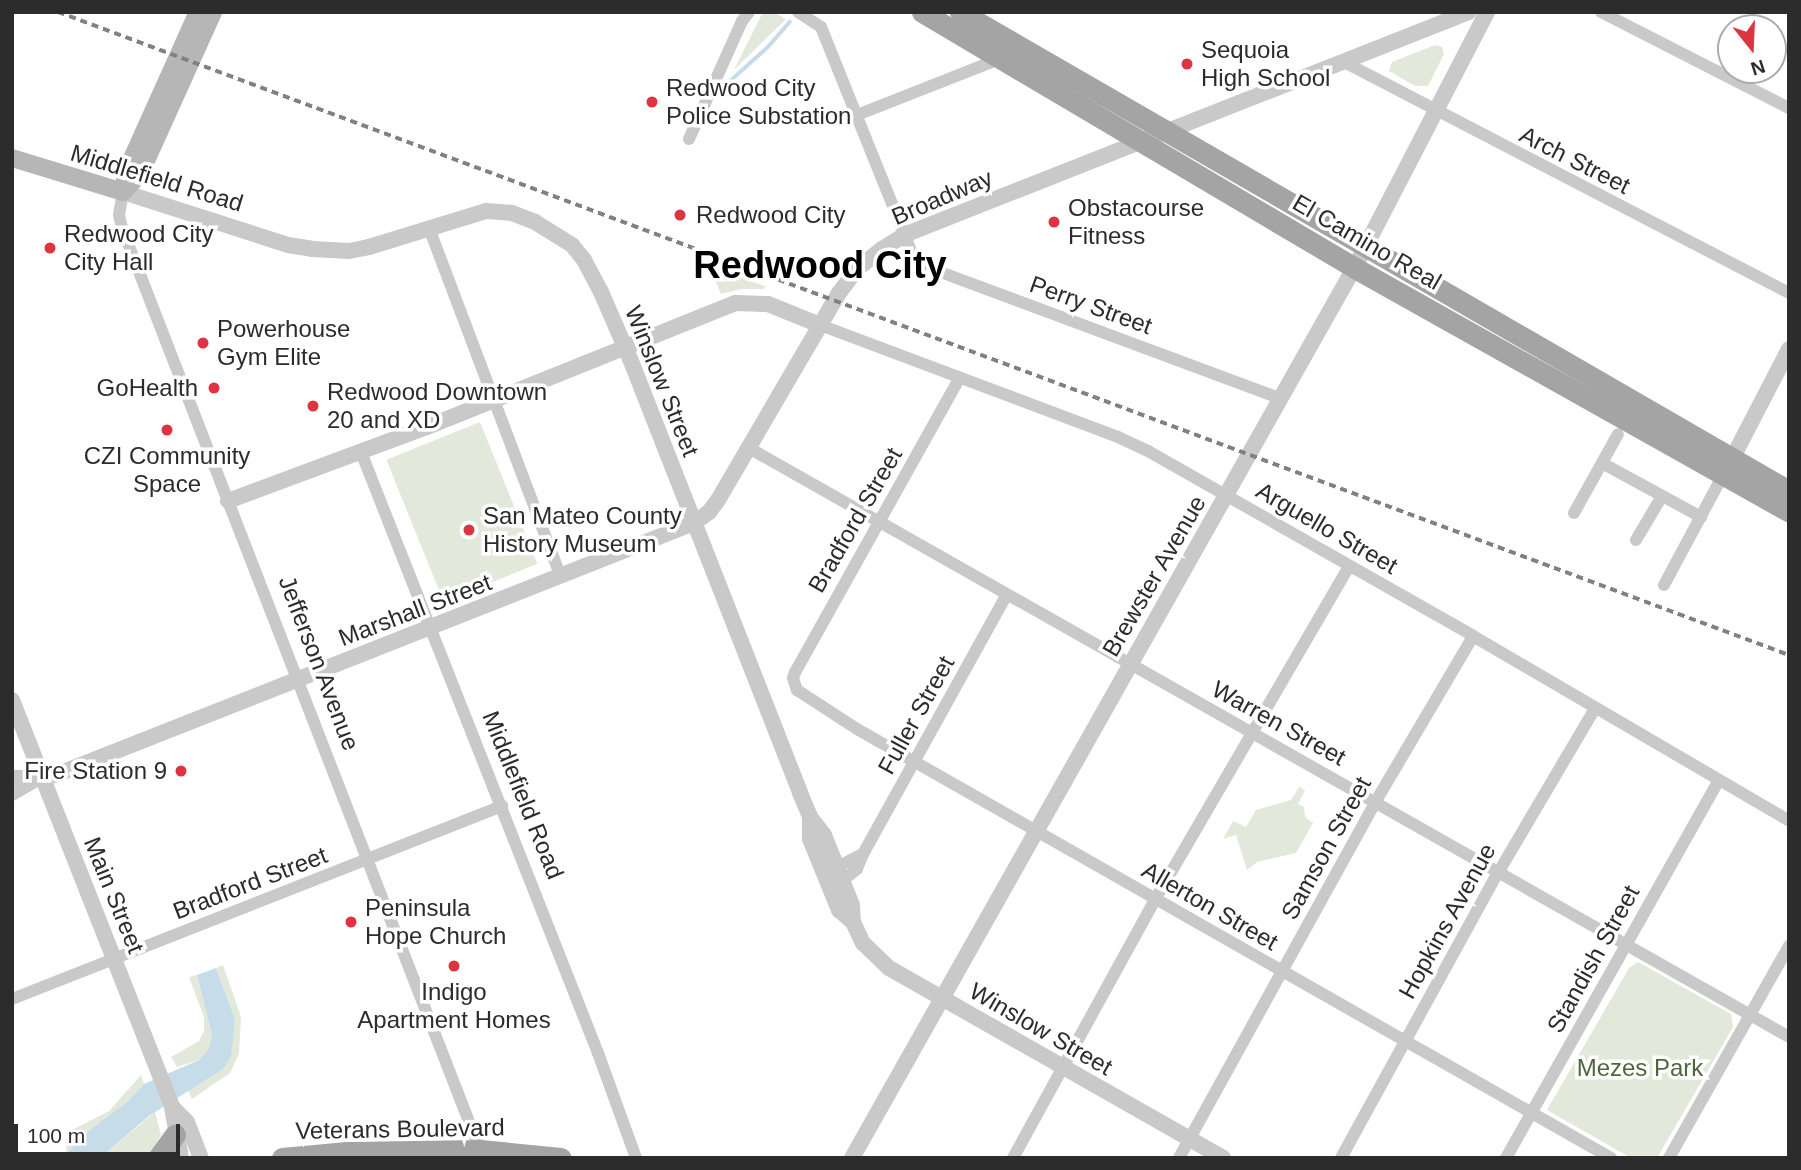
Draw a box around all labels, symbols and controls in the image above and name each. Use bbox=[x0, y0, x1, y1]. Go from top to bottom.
north arrow bbox=[1717, 14, 1787, 84]
place label: Sequoia High School bbox=[1201, 36, 1330, 92]
text: N bbox=[1748, 55, 1768, 80]
marker: Sequoia High School bbox=[1179, 56, 1195, 72]
place label: Redwood City Police Substation bbox=[666, 74, 851, 130]
marker: Redwood City Police Substation bbox=[644, 94, 660, 110]
street label: Arch Street bbox=[1515, 120, 1635, 200]
street label: Middlefield Road bbox=[67, 138, 247, 218]
street label: Broadway bbox=[887, 163, 997, 231]
street label: El Camino Real bbox=[1288, 188, 1446, 296]
place label: Obstacourse Fitness bbox=[1068, 194, 1204, 250]
place label: Redwood City bbox=[696, 201, 845, 229]
marker: Redwood City bbox=[670, 205, 690, 225]
marker: Obstacourse Fitness bbox=[1046, 214, 1062, 230]
place label: Redwood City City Hall bbox=[64, 220, 213, 276]
marker: Redwood City City Hall bbox=[42, 240, 58, 256]
district label: Redwood City bbox=[693, 243, 947, 289]
street label: Perry Street bbox=[1026, 270, 1156, 340]
street label: Winslow Street bbox=[619, 301, 705, 461]
place label: Powerhouse Gym Elite bbox=[217, 315, 350, 371]
marker: Powerhouse Gym Elite bbox=[195, 335, 211, 351]
place label: GoHealth bbox=[97, 374, 198, 402]
marker: GoHealth bbox=[204, 378, 224, 398]
place label: Redwood Downtown 20 and XD bbox=[327, 378, 547, 434]
marker: Redwood Downtown 20 and XD bbox=[305, 398, 321, 414]
marker: CZI Community Space bbox=[159, 422, 175, 438]
place label: CZI Community Space bbox=[84, 442, 250, 498]
street label: Bradford Street bbox=[802, 442, 908, 598]
street label: Arguello Street bbox=[1251, 476, 1403, 580]
street label: Brewster Avenue bbox=[1096, 490, 1212, 662]
place label: San Mateo County History Museum bbox=[483, 502, 682, 558]
marker: San Mateo County History Museum bbox=[461, 522, 477, 538]
street label: Marshall Street bbox=[335, 568, 495, 652]
street label: Jefferson Avenue bbox=[272, 571, 366, 755]
street label: Fuller Street bbox=[872, 651, 960, 779]
street label: Warren Street bbox=[1207, 674, 1351, 772]
street label: Middlefield Road bbox=[476, 707, 570, 883]
place label: Fire Station 9 bbox=[24, 757, 167, 785]
marker: Fire Station 9 bbox=[173, 763, 189, 779]
street label: Samson Street bbox=[1275, 772, 1377, 924]
street label: Main Street bbox=[78, 833, 150, 957]
street label: Hopkins Avenue bbox=[1392, 838, 1502, 1004]
street label: Bradford Street bbox=[169, 840, 331, 926]
street label: Allerton Street bbox=[1137, 856, 1283, 956]
street label: Standish Street bbox=[1541, 880, 1645, 1038]
place label: Peninsula Hope Church bbox=[365, 894, 506, 950]
marker: Peninsula Hope Church bbox=[343, 914, 359, 930]
marker: Indigo Apartment Homes bbox=[446, 958, 462, 974]
street label: Winslow Street bbox=[964, 977, 1118, 1081]
place label: Indigo Apartment Homes bbox=[357, 978, 551, 1034]
park label: Mezes Park bbox=[1577, 1054, 1703, 1082]
scale bar bbox=[18, 1110, 184, 1154]
street label: Veterans Boulevard bbox=[295, 1113, 505, 1145]
text: 100 m bbox=[27, 1124, 85, 1147]

